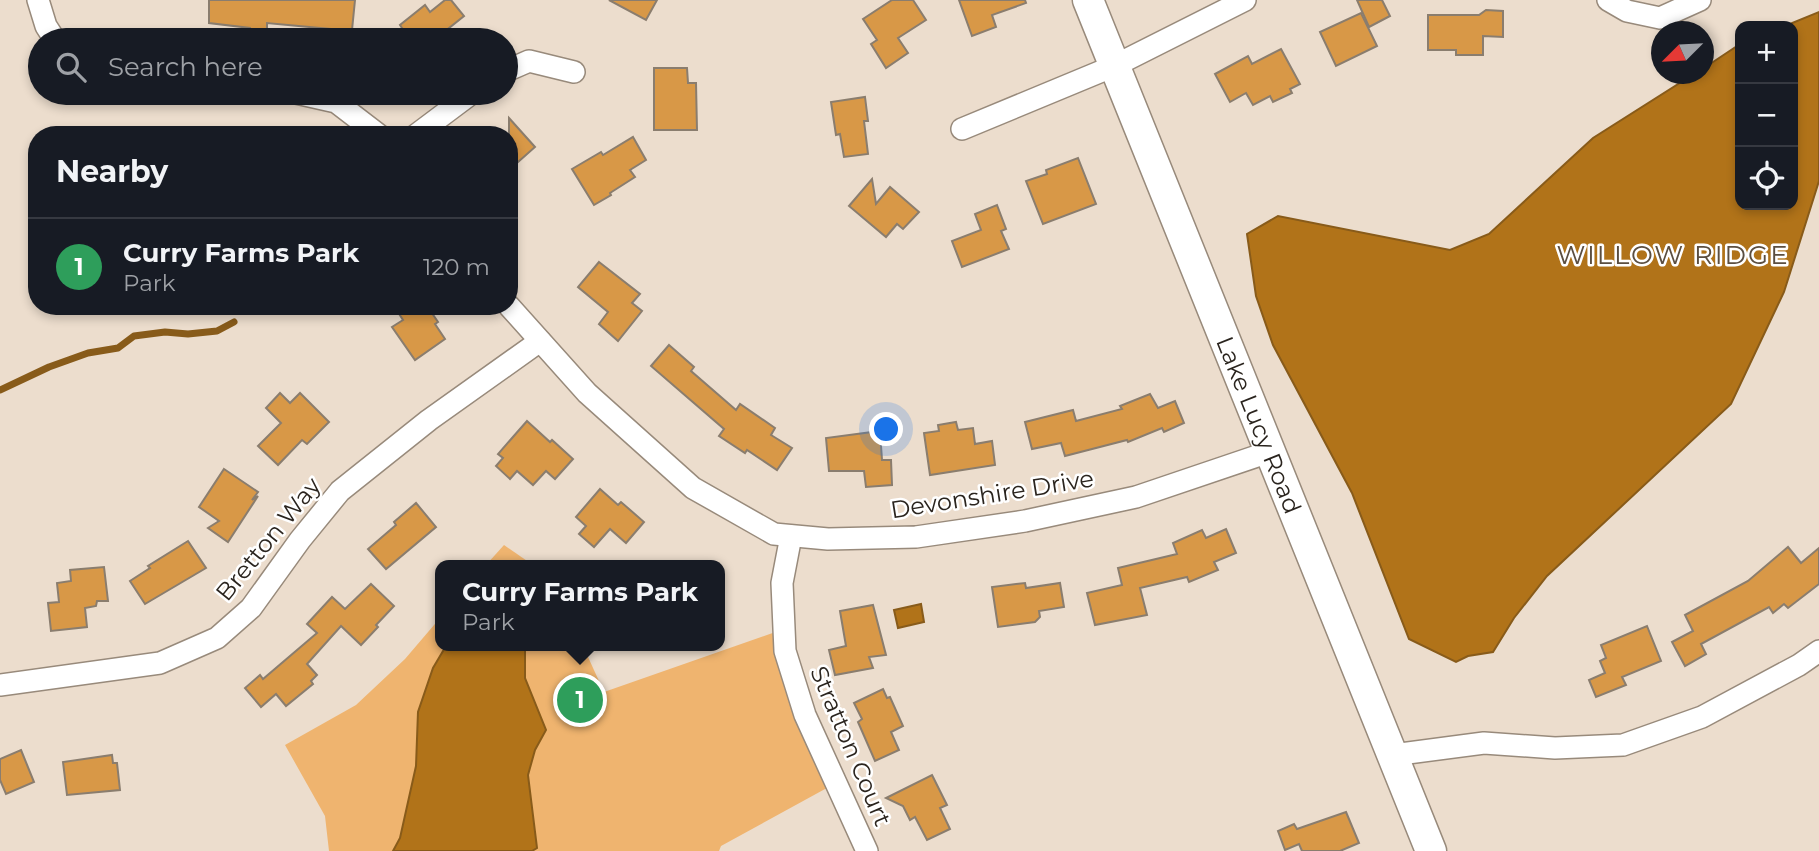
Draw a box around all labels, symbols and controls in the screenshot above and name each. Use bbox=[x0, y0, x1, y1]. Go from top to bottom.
north arrow bbox=[1651, 21, 1714, 84]
map controls bbox=[1735, 21, 1798, 210]
button: + bbox=[1735, 21, 1798, 84]
search box bbox=[28, 28, 518, 105]
icon: search bbox=[52, 48, 90, 86]
text: Search here bbox=[108, 51, 263, 83]
button: − bbox=[1735, 84, 1798, 147]
button: locate bbox=[1735, 147, 1798, 210]
text: Nearby bbox=[56, 153, 168, 190]
text: Curry Farms Park bbox=[123, 237, 359, 269]
district label: WILLOW RIDGE bbox=[1556, 239, 1790, 271]
text: 1 bbox=[74, 253, 84, 281]
text: 120 m bbox=[423, 253, 490, 281]
text: Park bbox=[123, 269, 176, 297]
street label: Lake Lucy Road bbox=[1211, 332, 1308, 518]
your location bbox=[869, 412, 903, 446]
street label: Devonshire Drive bbox=[888, 464, 1096, 524]
street label: Bretton Way bbox=[209, 471, 327, 607]
popup bbox=[435, 560, 725, 651]
text: Curry Farms Park bbox=[462, 576, 698, 608]
text: Park bbox=[462, 608, 514, 636]
street label: Stratton Court bbox=[804, 662, 898, 831]
pin: 1 bbox=[557, 674, 603, 726]

